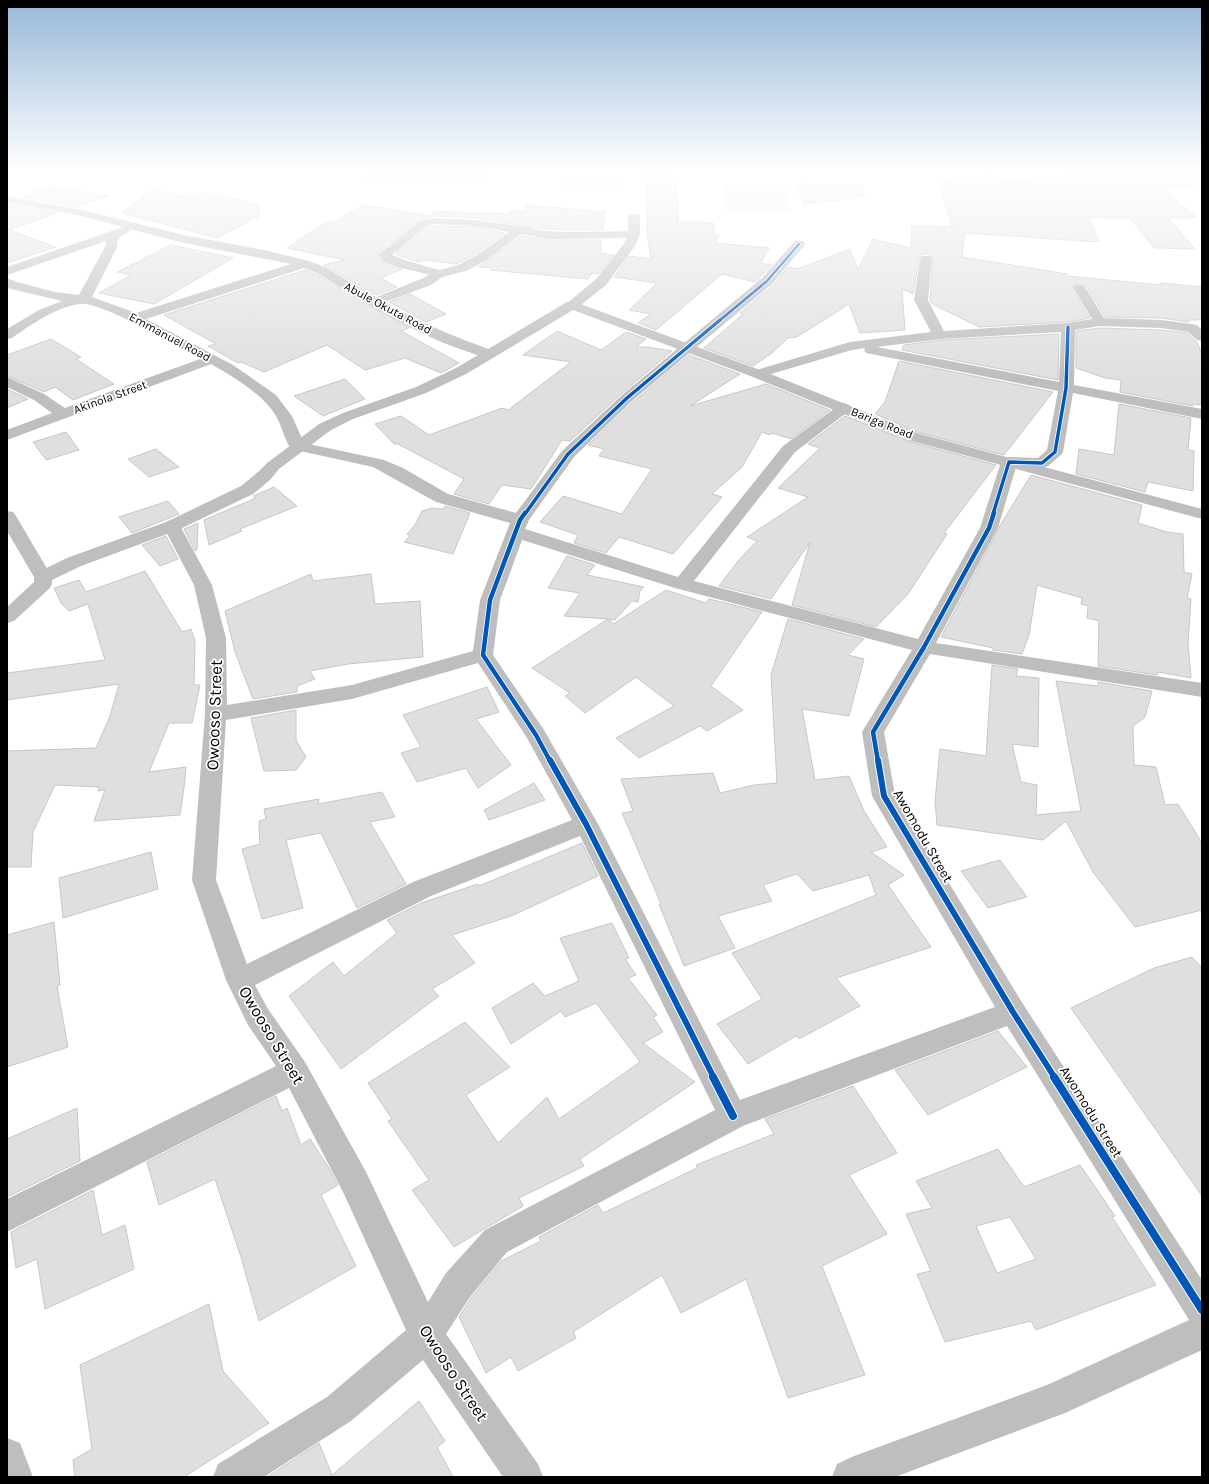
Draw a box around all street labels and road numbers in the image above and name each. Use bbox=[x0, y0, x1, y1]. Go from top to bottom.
street label: Abule Okuta Road bbox=[342, 279, 434, 337]
street label: Emmanuel Road bbox=[127, 310, 213, 364]
street label: Akinola Street bbox=[72, 377, 149, 417]
street label: Bariga Road bbox=[849, 404, 915, 442]
street label: Owooso Street bbox=[202, 659, 226, 771]
street label: Awomodu Street bbox=[889, 786, 957, 886]
street label: Owooso Street bbox=[235, 982, 309, 1088]
street label: Awomodu Street bbox=[1056, 1063, 1126, 1161]
street label: Owooso Street bbox=[415, 1321, 493, 1425]

